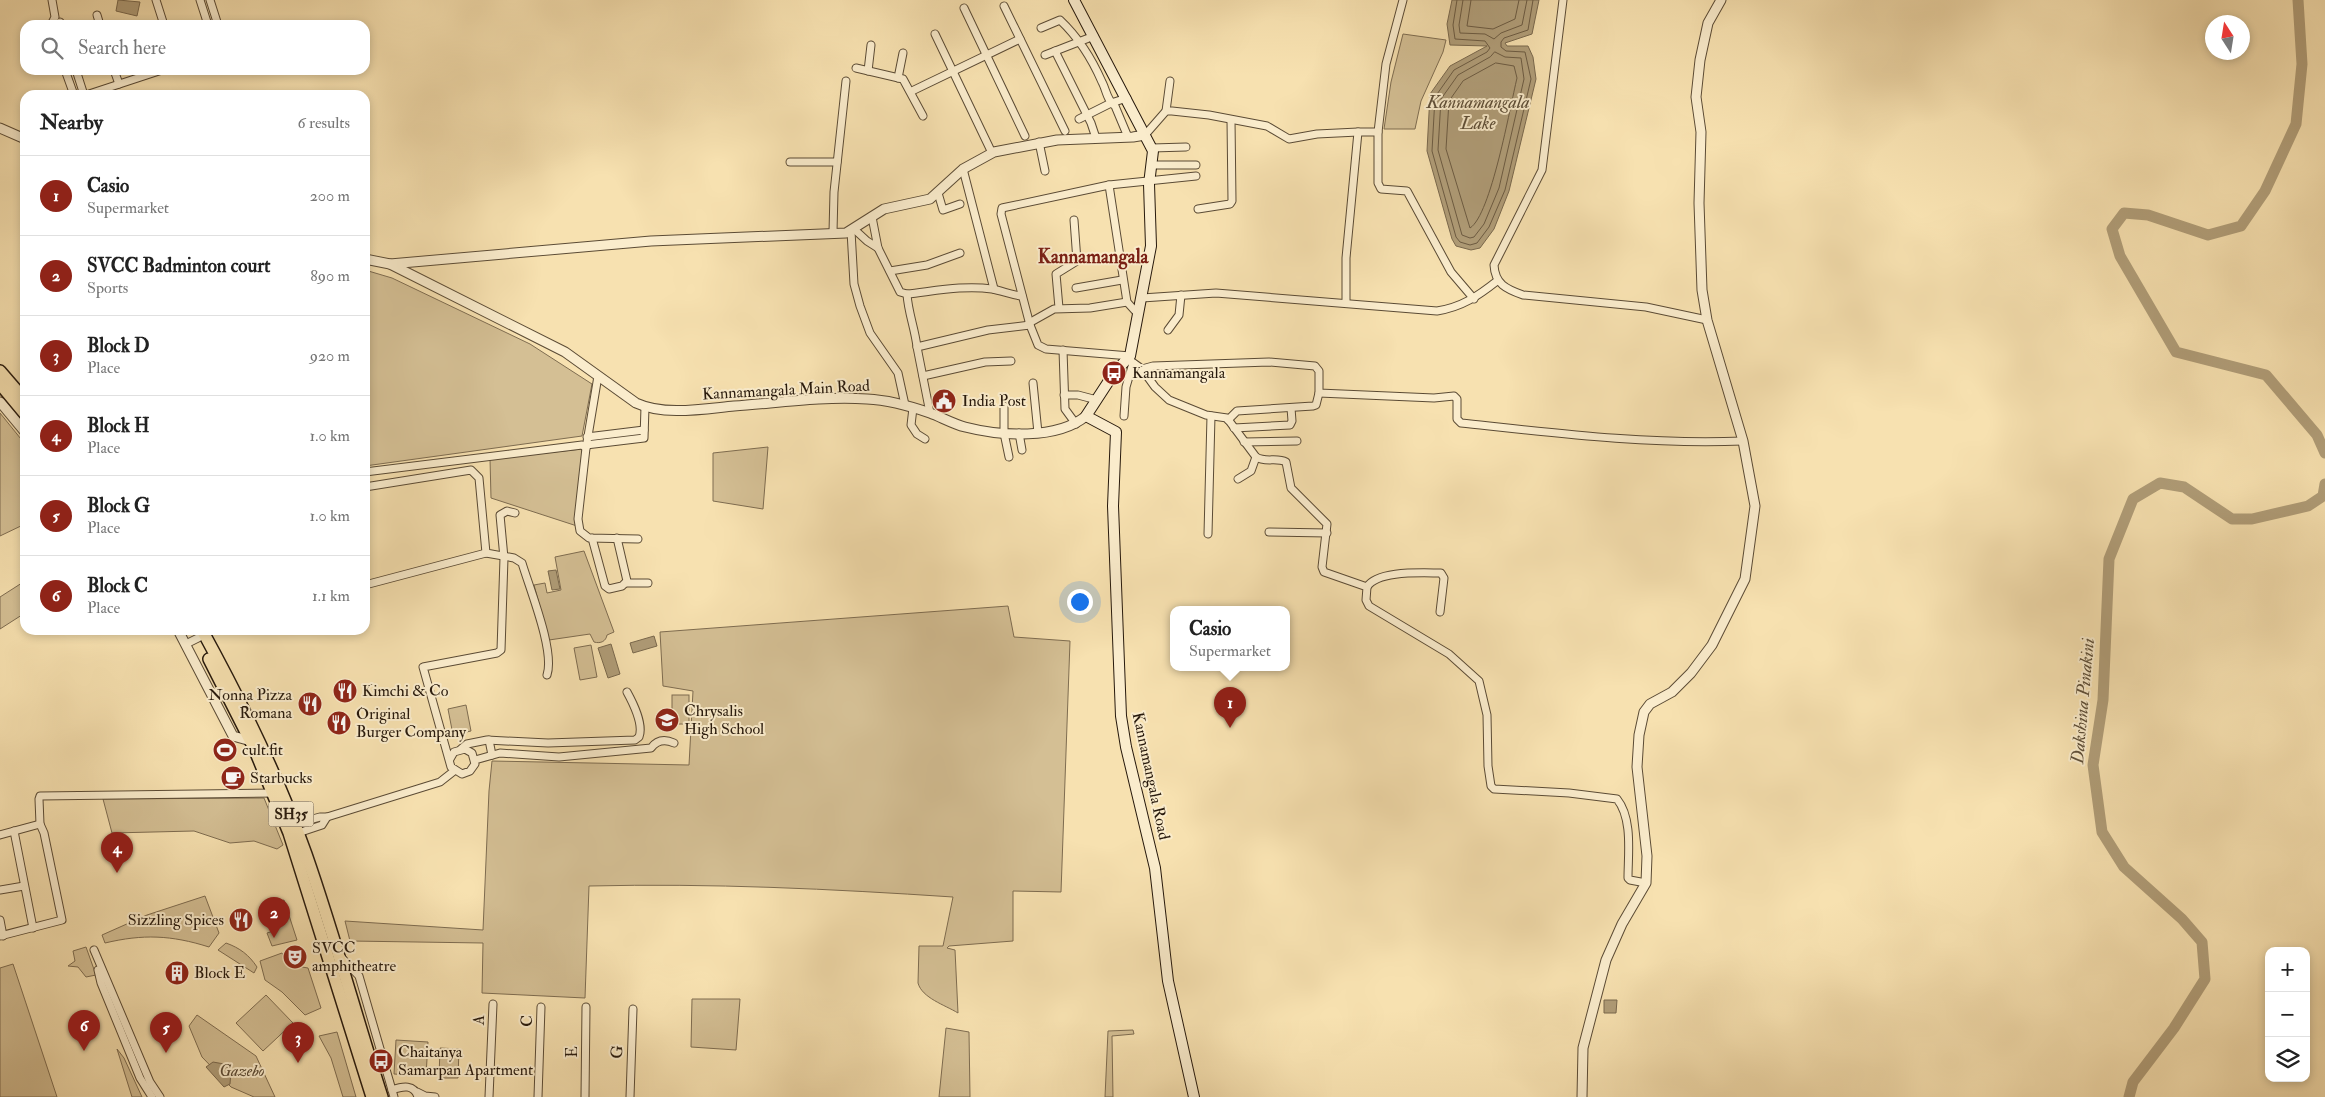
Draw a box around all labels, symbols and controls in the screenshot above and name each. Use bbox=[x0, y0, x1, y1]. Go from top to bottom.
north arrow bbox=[2205, 15, 2250, 60]
search box bbox=[20, 20, 370, 75]
icon: search bbox=[38, 34, 66, 62]
text: Search here bbox=[78, 36, 166, 60]
water label: Kannamangala Lake bbox=[1425, 91, 1530, 135]
text: Nearby bbox=[40, 109, 103, 136]
text: 6 results bbox=[298, 113, 350, 133]
text: Casio bbox=[87, 174, 129, 198]
text: 1 bbox=[53, 186, 59, 206]
text: 200 m bbox=[310, 186, 350, 206]
text: Supermarket bbox=[87, 198, 169, 218]
district label: Kannamangala bbox=[1038, 245, 1150, 270]
text: SVCC Badminton court bbox=[87, 254, 270, 278]
text: 2 bbox=[52, 266, 60, 286]
text: 890 m bbox=[310, 266, 350, 286]
text: Sports bbox=[87, 278, 128, 298]
text: Block D bbox=[87, 334, 150, 358]
text: 3 bbox=[53, 346, 59, 366]
text: 920 m bbox=[310, 346, 350, 366]
text: Place bbox=[87, 358, 120, 378]
bus stop icon: Kannamangala bbox=[1101, 360, 1127, 386]
place label: Kannamangala bbox=[1132, 363, 1226, 383]
street label: Kannamangala Main Road bbox=[702, 376, 870, 404]
public building icon: India Post bbox=[931, 388, 957, 414]
place label: India Post bbox=[962, 391, 1026, 411]
text: Block H bbox=[87, 414, 150, 438]
text: 4 bbox=[52, 426, 60, 446]
text: 1.0 km bbox=[310, 426, 350, 446]
text: Place bbox=[87, 438, 120, 458]
text: Block G bbox=[87, 494, 150, 518]
text: 5 bbox=[52, 506, 60, 526]
text: 1.0 km bbox=[310, 506, 350, 526]
text: Place bbox=[87, 518, 120, 538]
text: Block C bbox=[87, 574, 148, 598]
text: 6 bbox=[52, 586, 60, 606]
text: 1.1 km bbox=[312, 586, 350, 606]
your location bbox=[1067, 589, 1093, 615]
text: Place bbox=[87, 598, 120, 618]
popup bbox=[1170, 606, 1290, 671]
text: Casio bbox=[1189, 617, 1231, 641]
water label: Dakshina Pinakini bbox=[2066, 637, 2100, 766]
text: Supermarket bbox=[1189, 641, 1271, 661]
restaurant icon: Kimchi & Co bbox=[332, 678, 358, 704]
place label: Kimchi & Co bbox=[362, 681, 449, 701]
place label: Nonna Pizza Romana bbox=[208, 685, 292, 723]
pin: 1 bbox=[1214, 687, 1246, 728]
restaurant icon: Nonna Pizza Romana bbox=[297, 691, 323, 717]
place label: Chrysalis High School bbox=[684, 701, 764, 739]
place label: Original Burger Company bbox=[356, 704, 467, 743]
school or university icon: Chrysalis High School bbox=[654, 707, 680, 733]
restaurant icon: Original Burger Company bbox=[326, 710, 352, 736]
street label: Kannamangala Road bbox=[1128, 710, 1174, 842]
sports icon: cult.fit bbox=[212, 737, 238, 763]
place label: cult.fit bbox=[242, 740, 283, 760]
cafe icon: Starbucks bbox=[220, 765, 246, 791]
place label: Starbucks bbox=[250, 768, 312, 788]
road number: SH35 bbox=[268, 802, 314, 826]
pin: 4 bbox=[101, 832, 133, 873]
pin: 2 bbox=[258, 897, 290, 938]
restaurant icon: Sizzling Spices bbox=[228, 907, 254, 933]
place label: Sizzling Spices bbox=[128, 910, 224, 931]
place label: SVCC amphitheatre bbox=[312, 938, 396, 977]
theatre icon: SVCC amphitheatre bbox=[282, 944, 308, 970]
map controls bbox=[2265, 947, 2310, 1082]
button: + bbox=[2265, 947, 2310, 992]
building icon: Block E bbox=[164, 960, 190, 986]
place label: Block E bbox=[194, 963, 245, 983]
button: − bbox=[2265, 992, 2310, 1037]
pin: 6 bbox=[68, 1010, 100, 1051]
pin: 5 bbox=[150, 1012, 182, 1053]
street label: A bbox=[469, 1015, 489, 1026]
street label: C bbox=[517, 1015, 537, 1027]
pin: 3 bbox=[282, 1022, 314, 1063]
button: layers bbox=[2265, 1037, 2310, 1082]
place label: Chaitanya Samarpan Apartment bbox=[398, 1042, 533, 1081]
street label: G bbox=[607, 1045, 627, 1059]
street label: E bbox=[562, 1046, 582, 1058]
bus stop icon: Chaitanya Samarpan Apartment bbox=[368, 1048, 394, 1074]
park label: Gazebo bbox=[219, 1061, 265, 1081]

